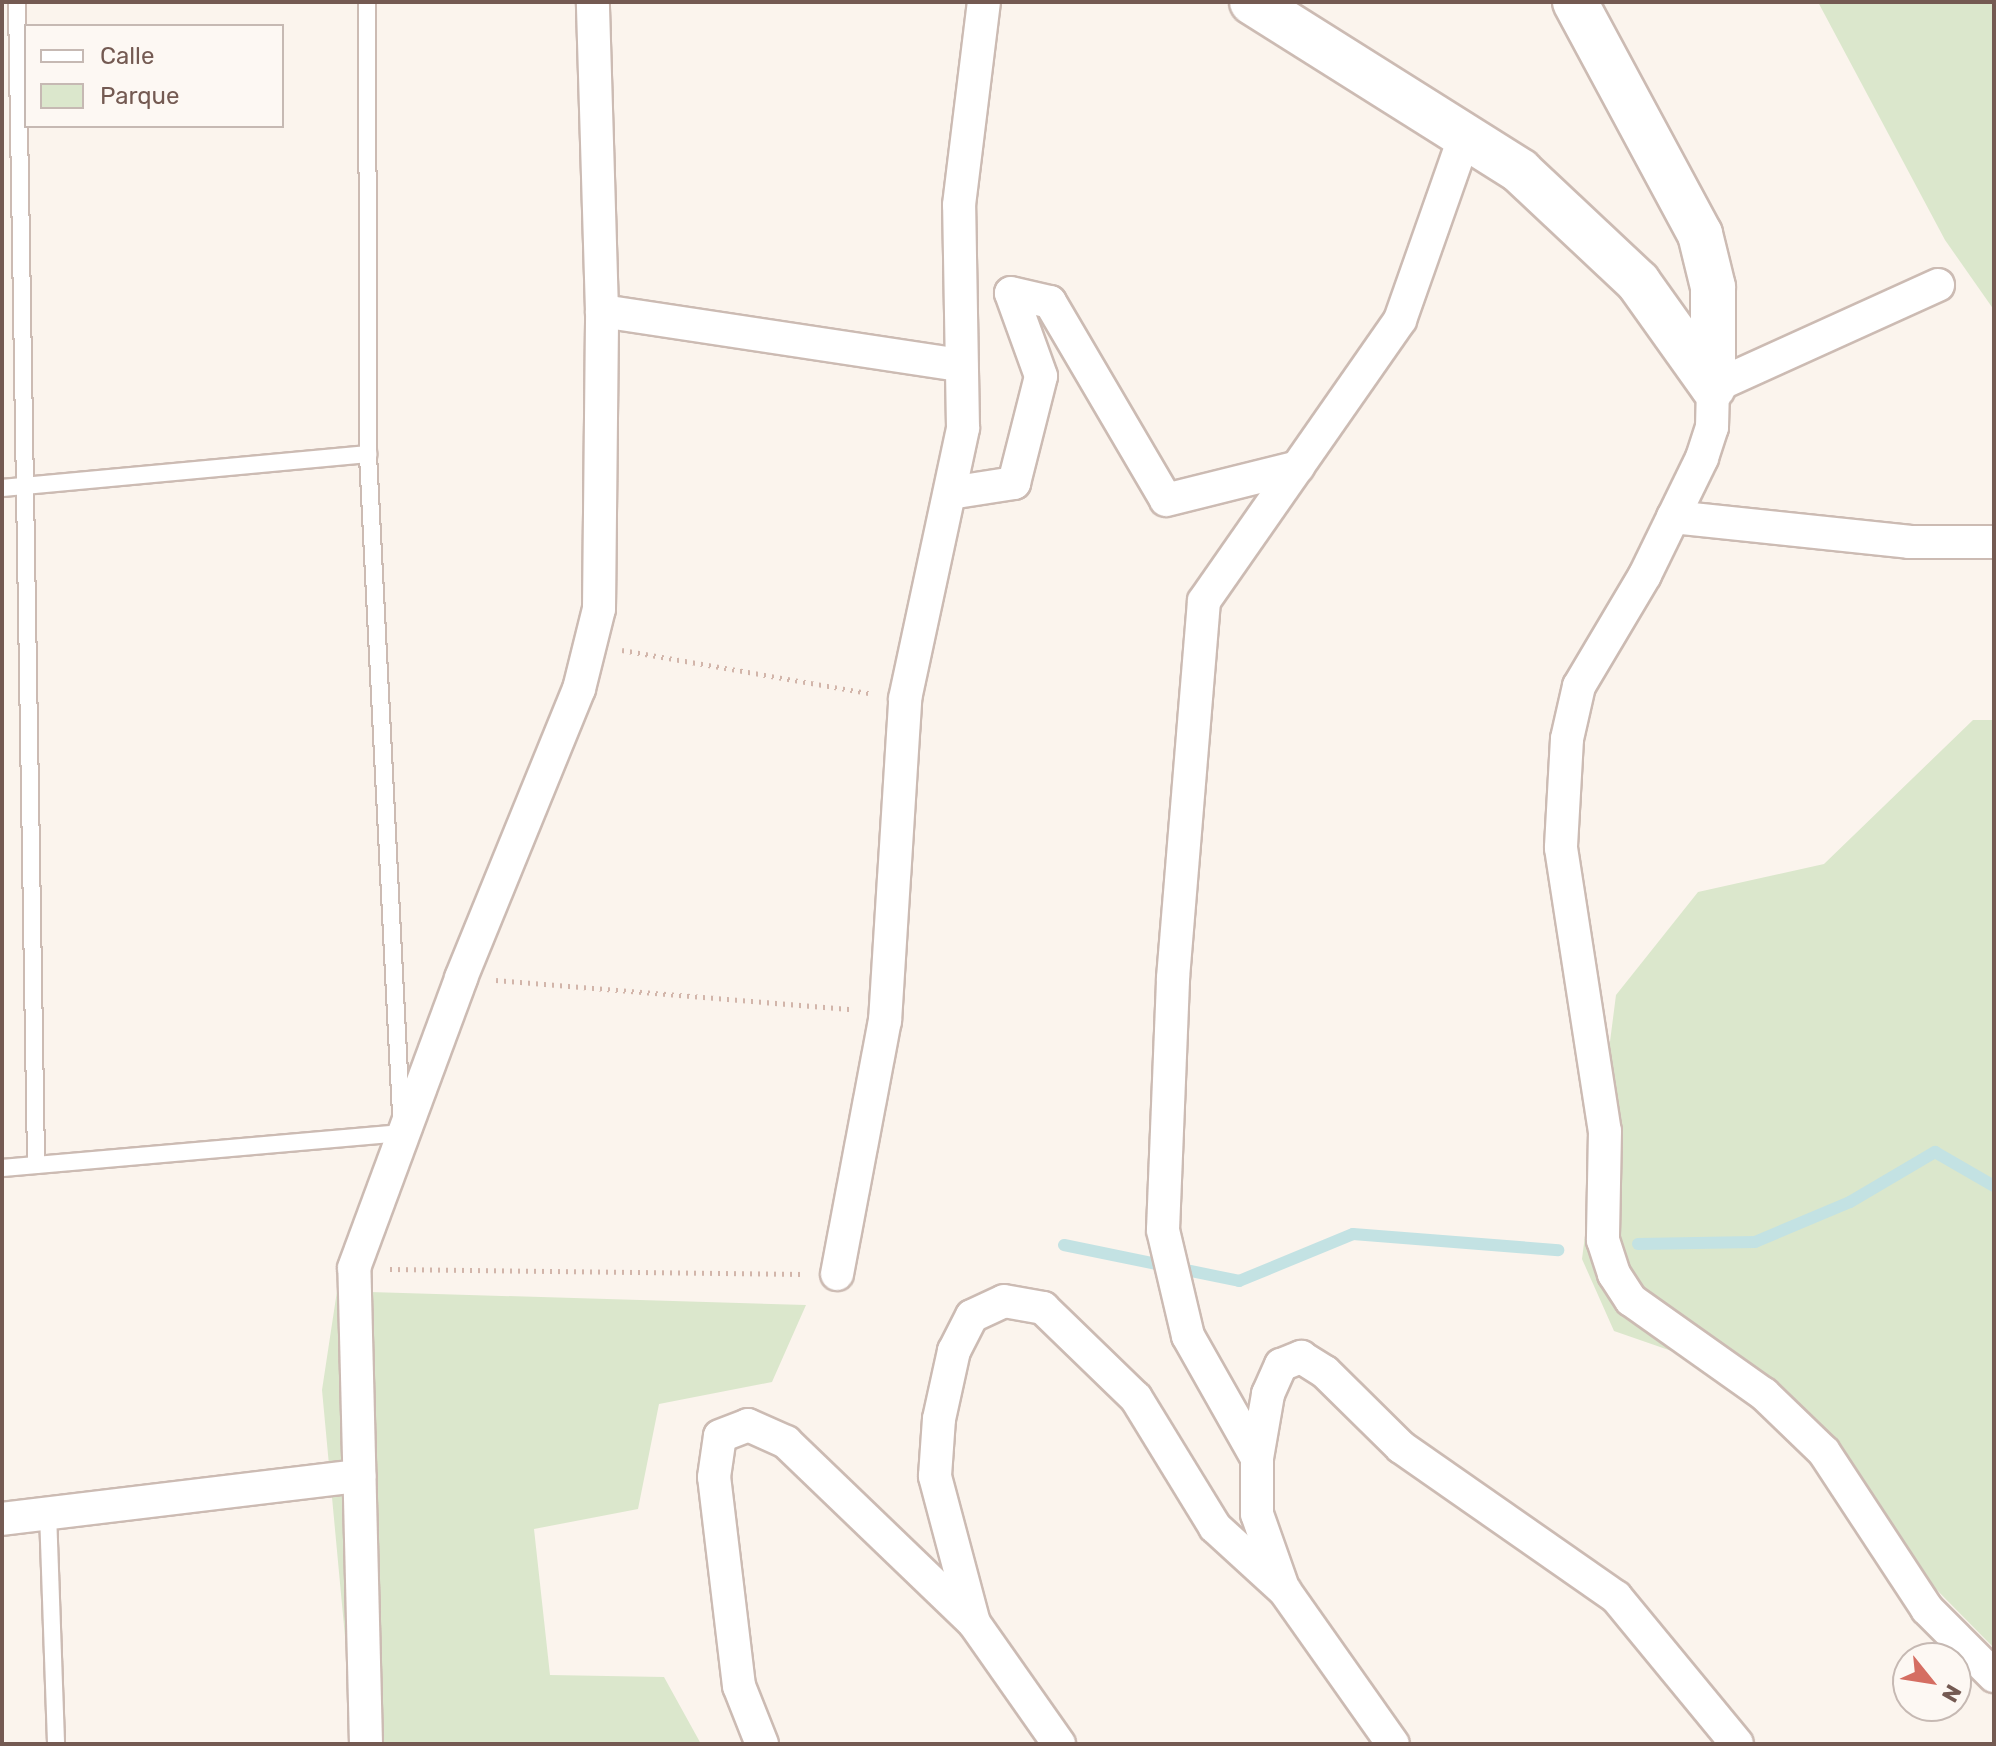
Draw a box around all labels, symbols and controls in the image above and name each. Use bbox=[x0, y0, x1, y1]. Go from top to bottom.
legend bbox=[24, 24, 284, 128]
text: Calle bbox=[100, 42, 154, 70]
text: Parque bbox=[100, 82, 179, 110]
north arrow bbox=[1892, 1642, 1972, 1722]
text: N bbox=[1936, 1680, 1967, 1707]

